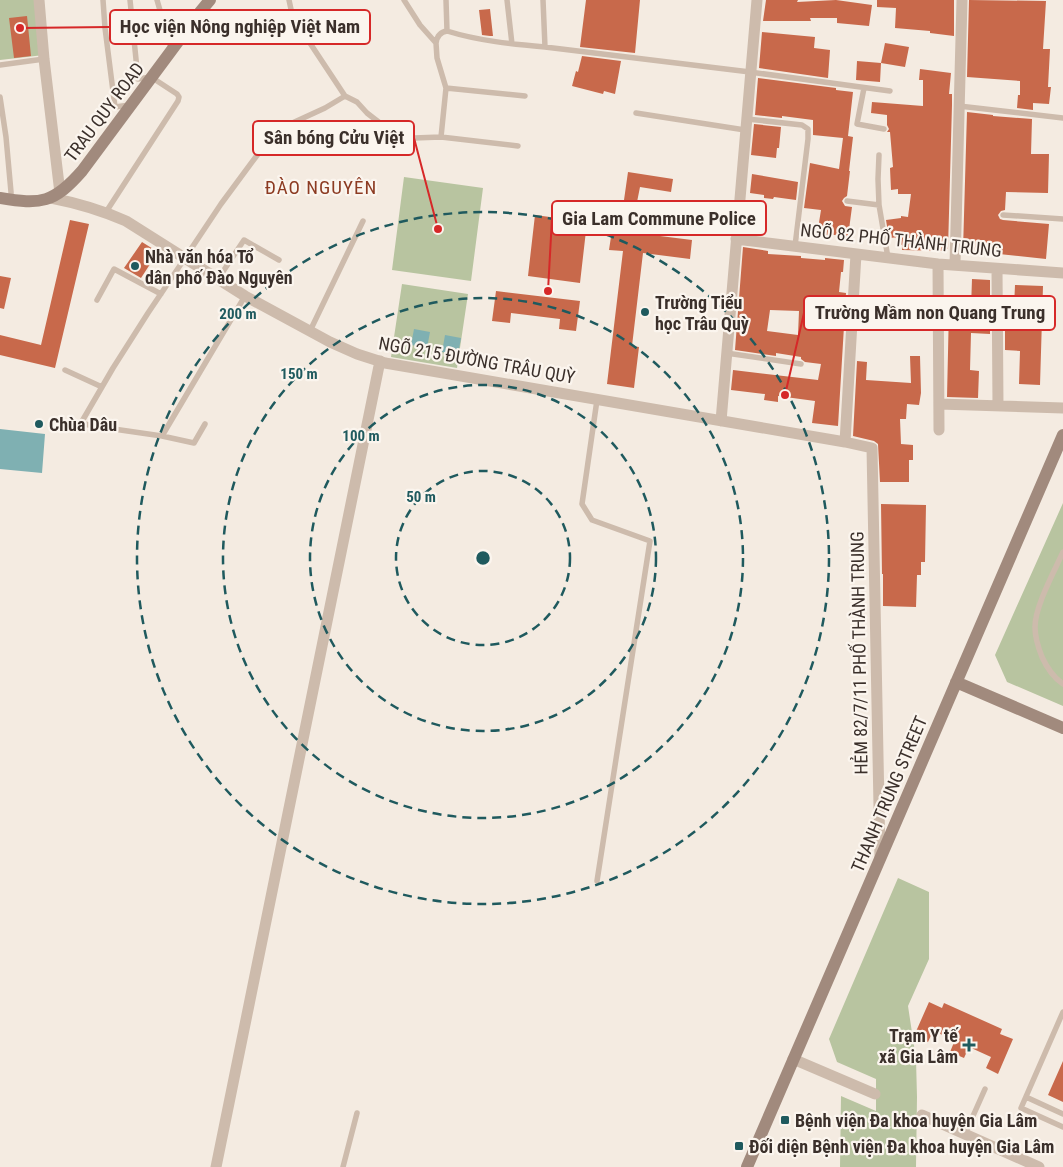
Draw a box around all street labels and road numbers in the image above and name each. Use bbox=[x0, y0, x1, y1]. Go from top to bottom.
street label: TRAU QUY ROAD bbox=[60, 58, 148, 166]
street label: NGÕ 82 PHỐ THÀNH TRUNG bbox=[799, 217, 1003, 261]
street label: NGÕ 215 ĐƯỜNG TRÂU QUỲ bbox=[377, 331, 578, 388]
street label: HẺM 82/7/11 PHỐ THÀNH TRUNG bbox=[844, 531, 872, 775]
street label: THANH TRUNG STREET bbox=[847, 713, 931, 875]

